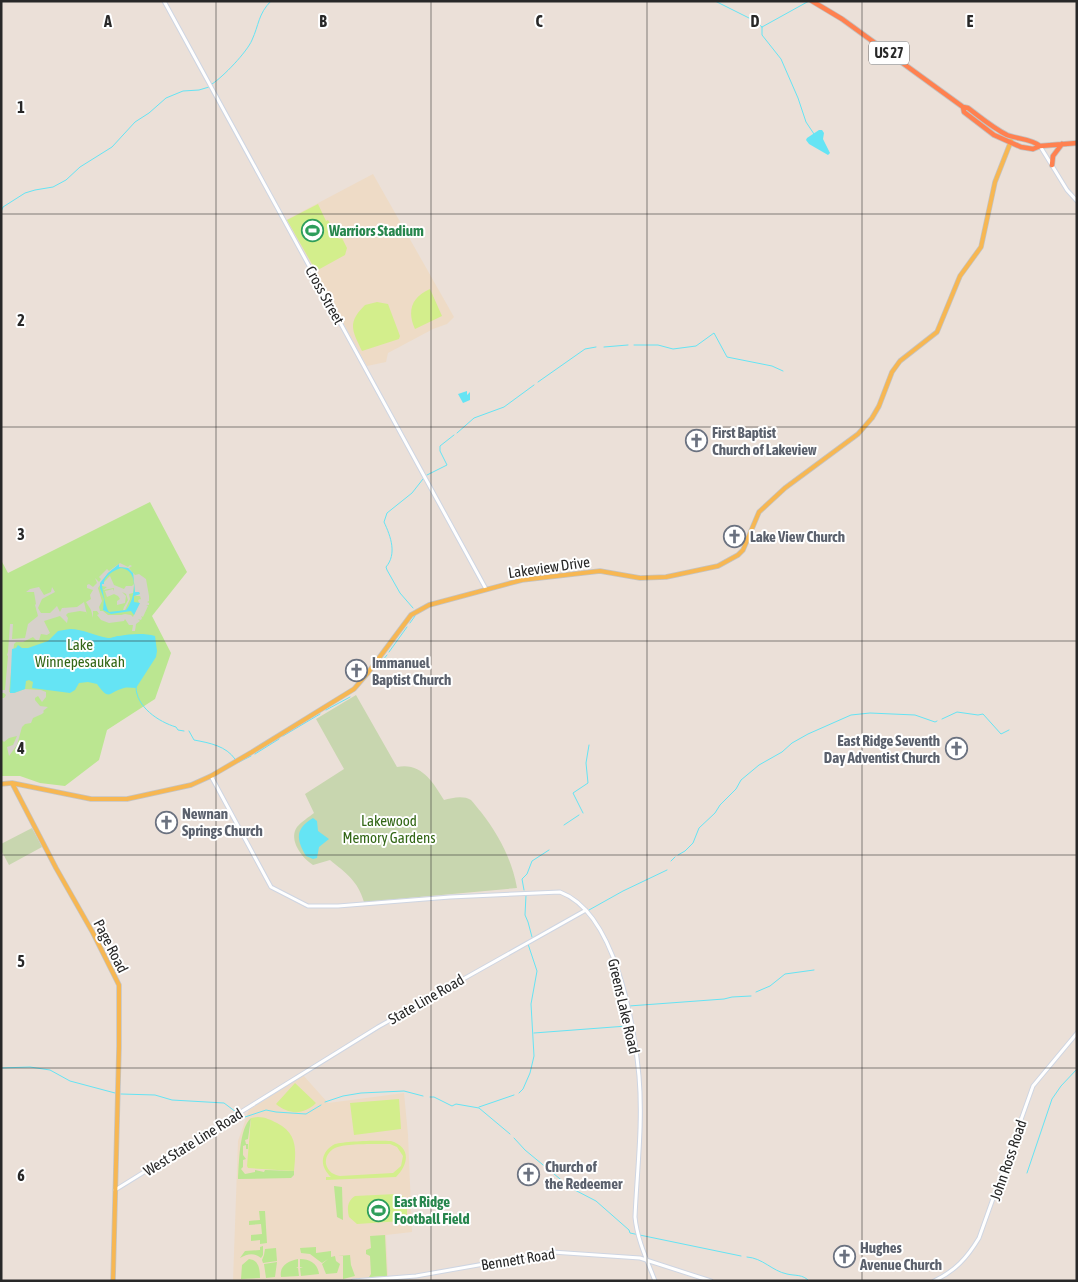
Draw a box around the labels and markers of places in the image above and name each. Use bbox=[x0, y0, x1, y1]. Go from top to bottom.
sports icon: Warriors Stadium bbox=[301, 218, 325, 242]
place label: Warriors Stadium bbox=[328, 222, 424, 239]
place label: First Baptist Church of Lakeview bbox=[712, 424, 817, 458]
church icon: First Baptist Church of Lakeview bbox=[684, 429, 708, 453]
church icon: Lake View Church bbox=[722, 524, 746, 548]
place label: Lake View Church bbox=[750, 528, 845, 545]
place label: Immanuel Baptist Church bbox=[372, 654, 451, 688]
church icon: Immanuel Baptist Church bbox=[344, 659, 368, 683]
place label: East Ridge Seventh Day Adventist Church bbox=[824, 732, 940, 766]
church icon: East Ridge Seventh Day Adventist Church bbox=[944, 737, 968, 761]
place label: Newnan Springs Church bbox=[182, 805, 263, 839]
church icon: Newnan Springs Church bbox=[154, 810, 178, 834]
place label: Church of the Redeemer bbox=[544, 1158, 623, 1192]
church icon: Church of the Redeemer bbox=[517, 1163, 541, 1187]
place label: East Ridge Football Field bbox=[394, 1193, 470, 1227]
sports icon: East Ridge Football Field bbox=[366, 1198, 390, 1222]
place label: Hughes Avenue Church bbox=[859, 1239, 942, 1273]
church icon: Hughes Avenue Church bbox=[832, 1244, 856, 1268]

